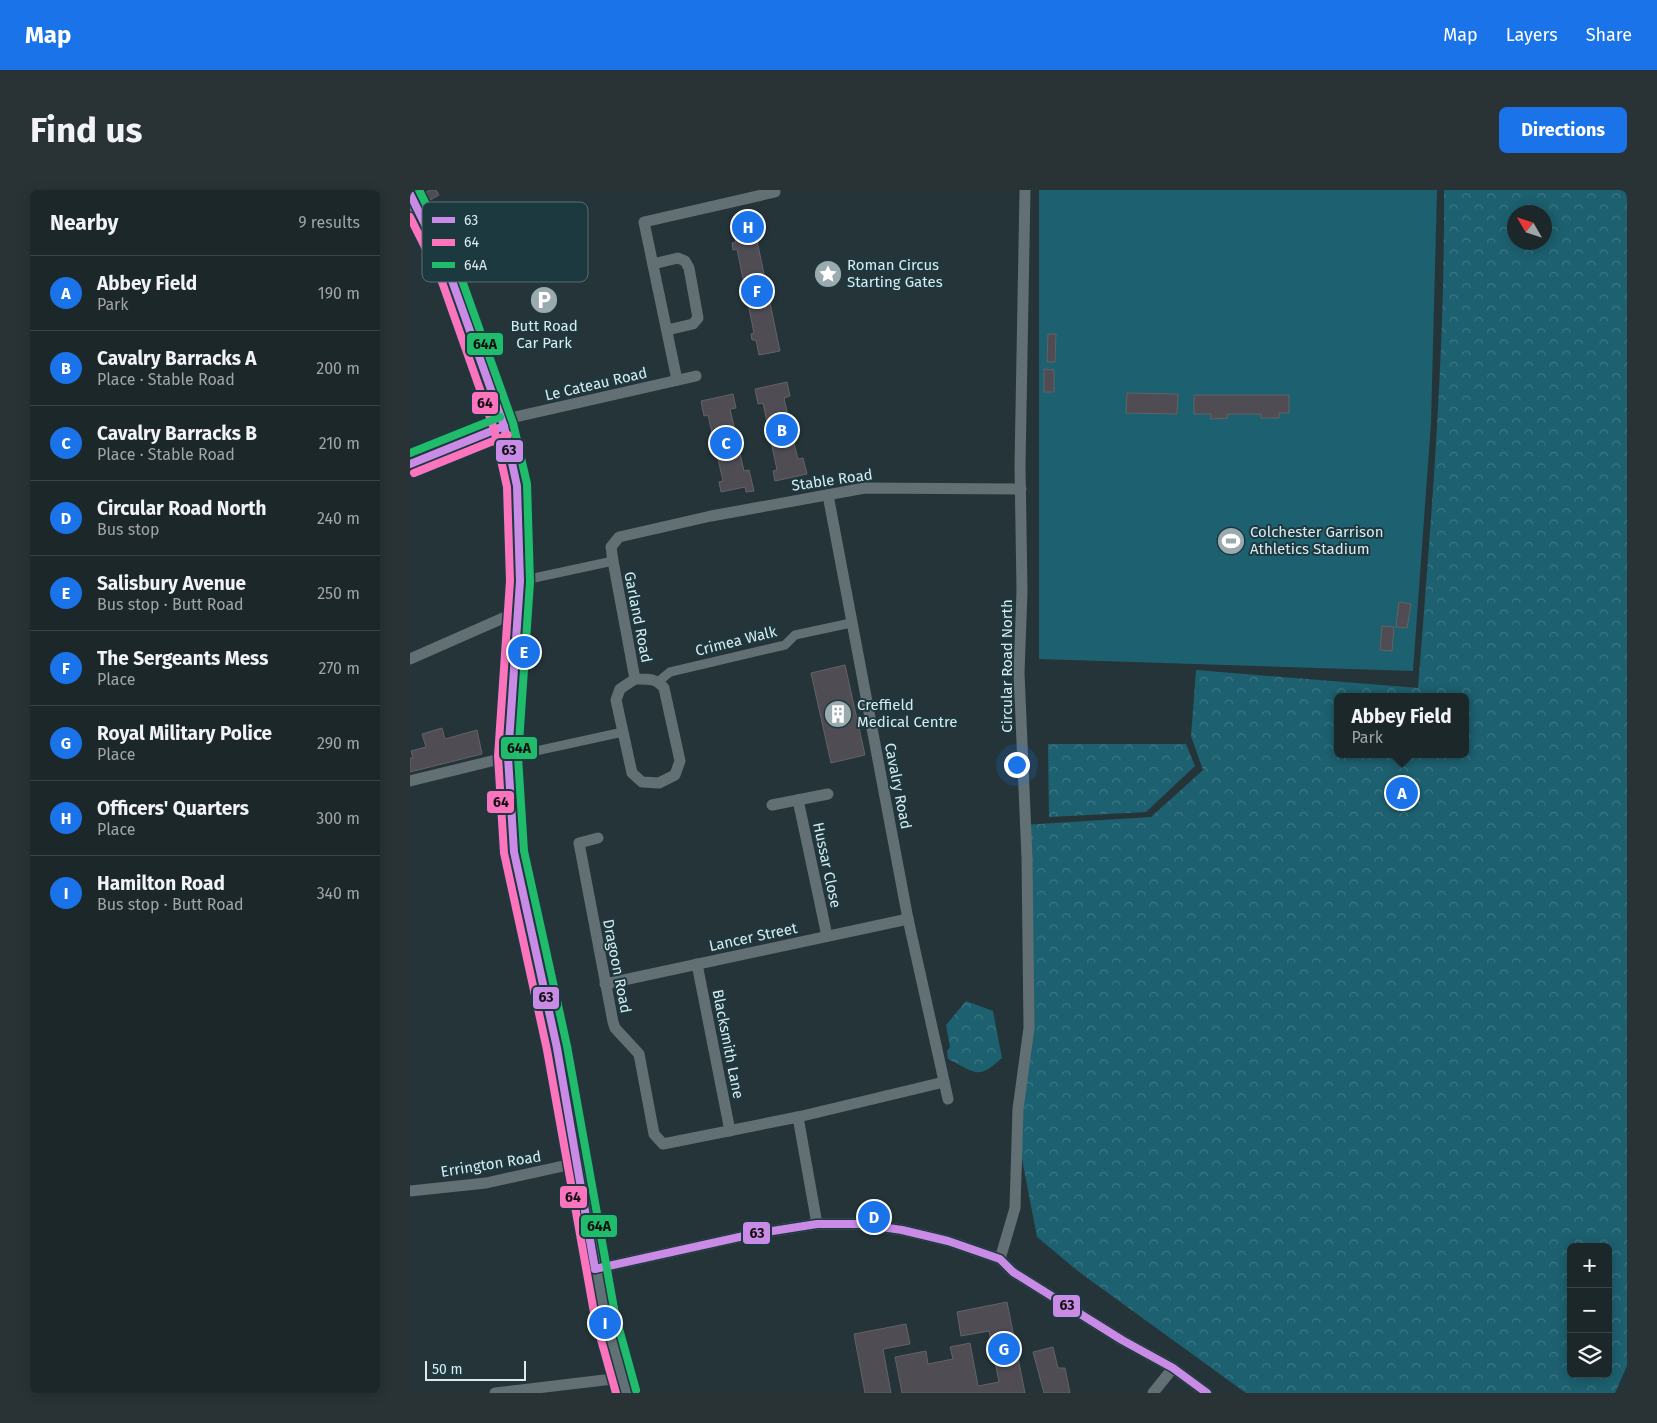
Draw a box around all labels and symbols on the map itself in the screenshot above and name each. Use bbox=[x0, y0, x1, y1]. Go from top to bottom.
legend bbox=[422, 202, 588, 282]
north arrow bbox=[1507, 205, 1552, 250]
pin: H bbox=[732, 208, 764, 246]
text: 63 bbox=[464, 212, 478, 229]
text: 64 bbox=[464, 234, 479, 251]
place label: Roman Circus Starting Gates bbox=[847, 256, 943, 291]
text: 64A bbox=[464, 257, 487, 274]
place icon: Roman Circus Starting Gates bbox=[813, 259, 843, 289]
pin: F bbox=[741, 272, 773, 310]
parking icon: Butt Road Car Park bbox=[529, 285, 559, 315]
place label: Butt Road Car Park bbox=[510, 317, 578, 352]
line badge: 64A bbox=[466, 332, 504, 356]
text: 64A bbox=[473, 336, 498, 353]
street label: Le Cateau Road bbox=[543, 363, 649, 405]
line badge: 64 bbox=[471, 391, 499, 415]
text: 64 bbox=[477, 395, 493, 412]
pin: B bbox=[766, 411, 798, 449]
pin: C bbox=[710, 424, 742, 462]
line badge: 63 bbox=[495, 439, 524, 463]
text: 63 bbox=[501, 442, 517, 459]
street label: Stable Road bbox=[790, 465, 874, 495]
place label: Colchester Garrison Athletics Stadium bbox=[1250, 523, 1383, 558]
sports icon: Colchester Garrison Athletics Stadium bbox=[1216, 526, 1246, 556]
street label: Garland Road bbox=[620, 570, 656, 664]
street label: Circular Road North bbox=[998, 599, 1016, 733]
street label: Crimea Walk bbox=[693, 622, 779, 660]
pin: E bbox=[508, 633, 540, 671]
place label: Creffield Medical Centre bbox=[857, 696, 957, 731]
building icon: Creffield Medical Centre bbox=[823, 699, 853, 729]
line badge: 64A bbox=[500, 736, 538, 760]
text: 64A bbox=[507, 740, 532, 757]
street label: Cavalry Road bbox=[881, 741, 915, 831]
your location bbox=[1004, 752, 1030, 778]
pin: A bbox=[1386, 774, 1418, 812]
line badge: 64 bbox=[486, 790, 515, 814]
text: 64 bbox=[493, 794, 509, 811]
street label: Hussar Close bbox=[809, 821, 845, 909]
street label: Dragoon Road bbox=[599, 917, 635, 1015]
street label: Lancer Street bbox=[707, 919, 799, 955]
line badge: 63 bbox=[532, 986, 560, 1010]
street label: Blacksmith Lane bbox=[709, 988, 747, 1100]
text: 63 bbox=[538, 989, 554, 1006]
street label: Errington Road bbox=[439, 1147, 543, 1181]
line badge: 64 bbox=[559, 1185, 588, 1209]
text: 64 bbox=[565, 1189, 581, 1206]
pin: D bbox=[858, 1198, 890, 1236]
line badge: 64A bbox=[580, 1214, 618, 1238]
text: 64A bbox=[587, 1218, 612, 1235]
line badge: 63 bbox=[742, 1221, 771, 1245]
text: 63 bbox=[749, 1225, 765, 1242]
line badge: 63 bbox=[1052, 1294, 1081, 1318]
text: 63 bbox=[1059, 1297, 1075, 1314]
pin: I bbox=[589, 1304, 621, 1342]
pin: G bbox=[988, 1330, 1020, 1368]
scale bar bbox=[425, 1358, 526, 1381]

